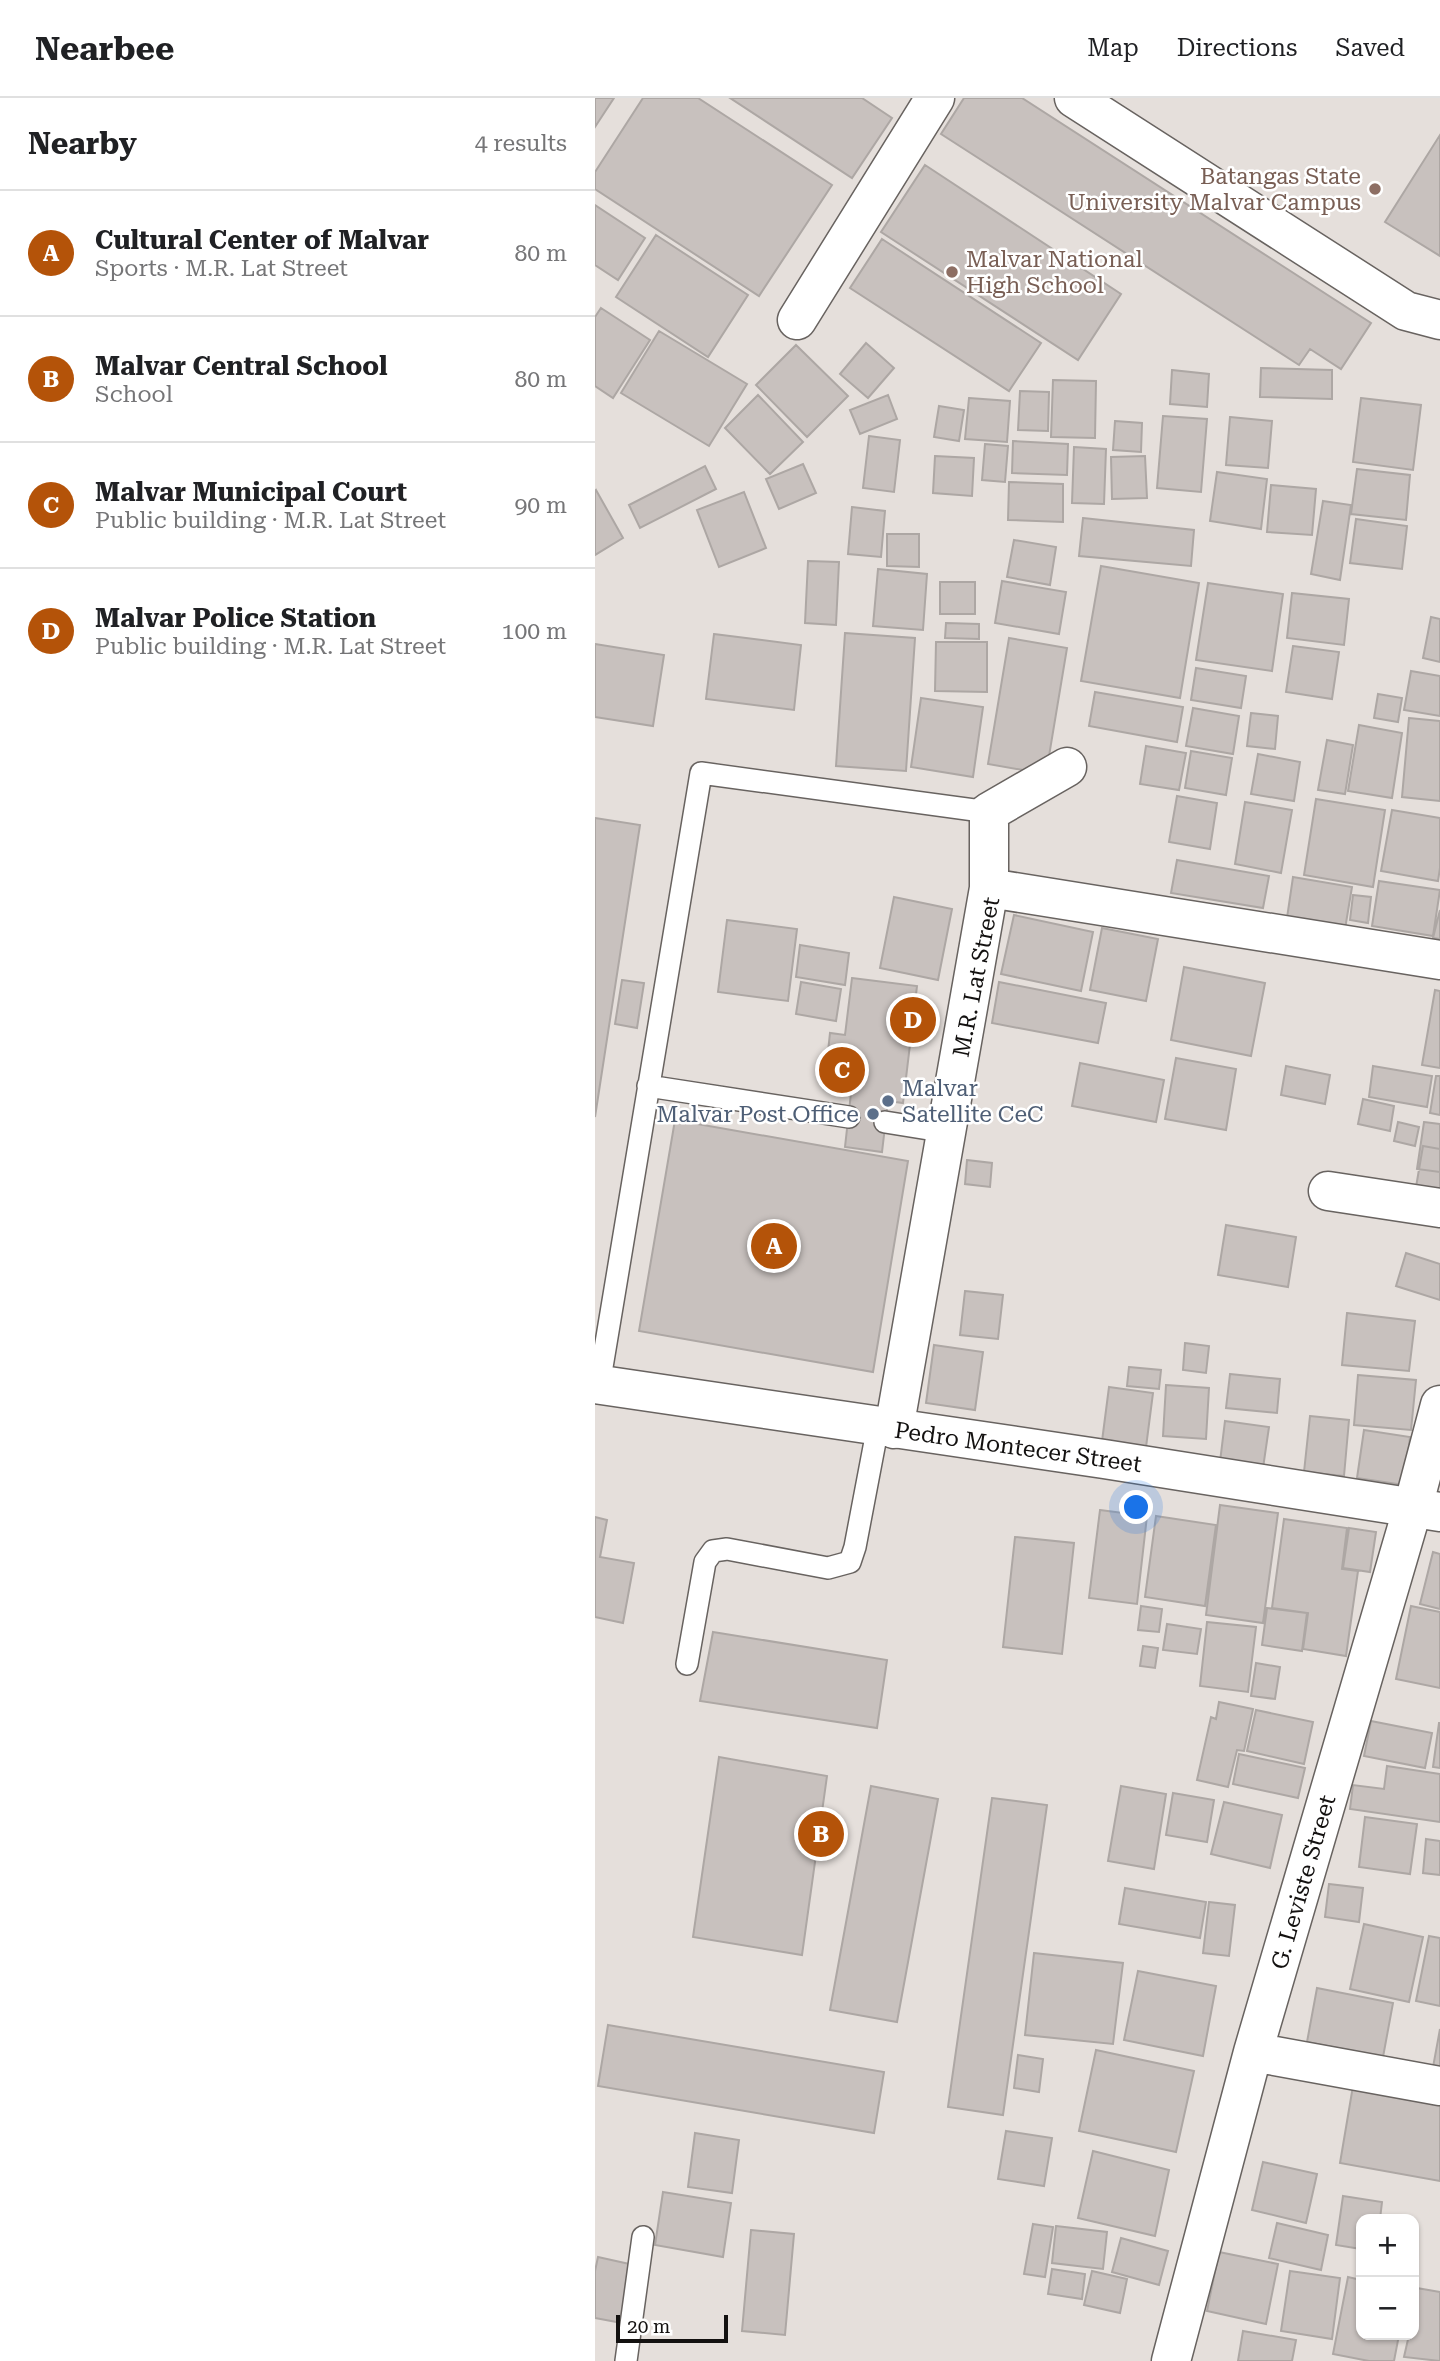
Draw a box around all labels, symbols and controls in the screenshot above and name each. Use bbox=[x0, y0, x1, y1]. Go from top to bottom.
text: Nearbee bbox=[35, 29, 174, 68]
text: Map bbox=[1087, 34, 1139, 62]
text: Directions bbox=[1177, 34, 1297, 62]
text: Saved bbox=[1335, 34, 1405, 62]
text: Nearby bbox=[28, 126, 137, 161]
text: 4 results bbox=[475, 130, 567, 157]
place label: Batangas State University Malvar Campus bbox=[1067, 163, 1361, 216]
marker: Batangas State University Malvar Campus bbox=[1367, 181, 1383, 197]
text: Cultural Center of Malvar bbox=[95, 225, 429, 255]
text: A bbox=[43, 240, 59, 267]
text: 80 m bbox=[514, 240, 567, 267]
place label: Malvar National High School bbox=[966, 246, 1143, 299]
text: Sports · M.R. Lat Street bbox=[95, 255, 348, 282]
marker: Malvar National High School bbox=[944, 264, 960, 280]
text: Malvar Central School bbox=[95, 351, 388, 381]
text: B bbox=[43, 366, 59, 393]
text: 80 m bbox=[514, 366, 567, 393]
text: School bbox=[95, 381, 173, 408]
text: Malvar Municipal Court bbox=[95, 477, 407, 507]
text: C bbox=[43, 492, 59, 519]
text: 90 m bbox=[514, 492, 567, 519]
text: Public building · M.R. Lat Street bbox=[95, 507, 446, 534]
text: Malvar Police Station bbox=[95, 603, 376, 633]
text: D bbox=[42, 618, 60, 645]
text: 100 m bbox=[502, 618, 567, 645]
text: Public building · M.R. Lat Street bbox=[95, 633, 446, 660]
street label: M.R. Lat Street bbox=[948, 894, 1005, 1059]
pin: D bbox=[890, 994, 936, 1046]
pin: C bbox=[819, 1044, 865, 1096]
place label: Malvar Satellite CeC bbox=[902, 1075, 1044, 1128]
marker: Malvar Satellite CeC bbox=[880, 1093, 896, 1109]
place label: Malvar Post Office bbox=[657, 1101, 859, 1128]
marker: Malvar Post Office bbox=[865, 1106, 881, 1122]
pin: A bbox=[751, 1220, 797, 1272]
street label: Pedro Montecer Street bbox=[893, 1417, 1144, 1478]
your location bbox=[1119, 1490, 1153, 1524]
street label: G. Leviste Street bbox=[1266, 1791, 1341, 1972]
pin: B bbox=[798, 1808, 844, 1860]
map controls bbox=[1356, 2214, 1419, 2340]
button: + bbox=[1356, 2214, 1419, 2277]
button: − bbox=[1356, 2277, 1419, 2340]
scale bar bbox=[616, 2312, 728, 2344]
text: 20 m bbox=[627, 2315, 670, 2338]

